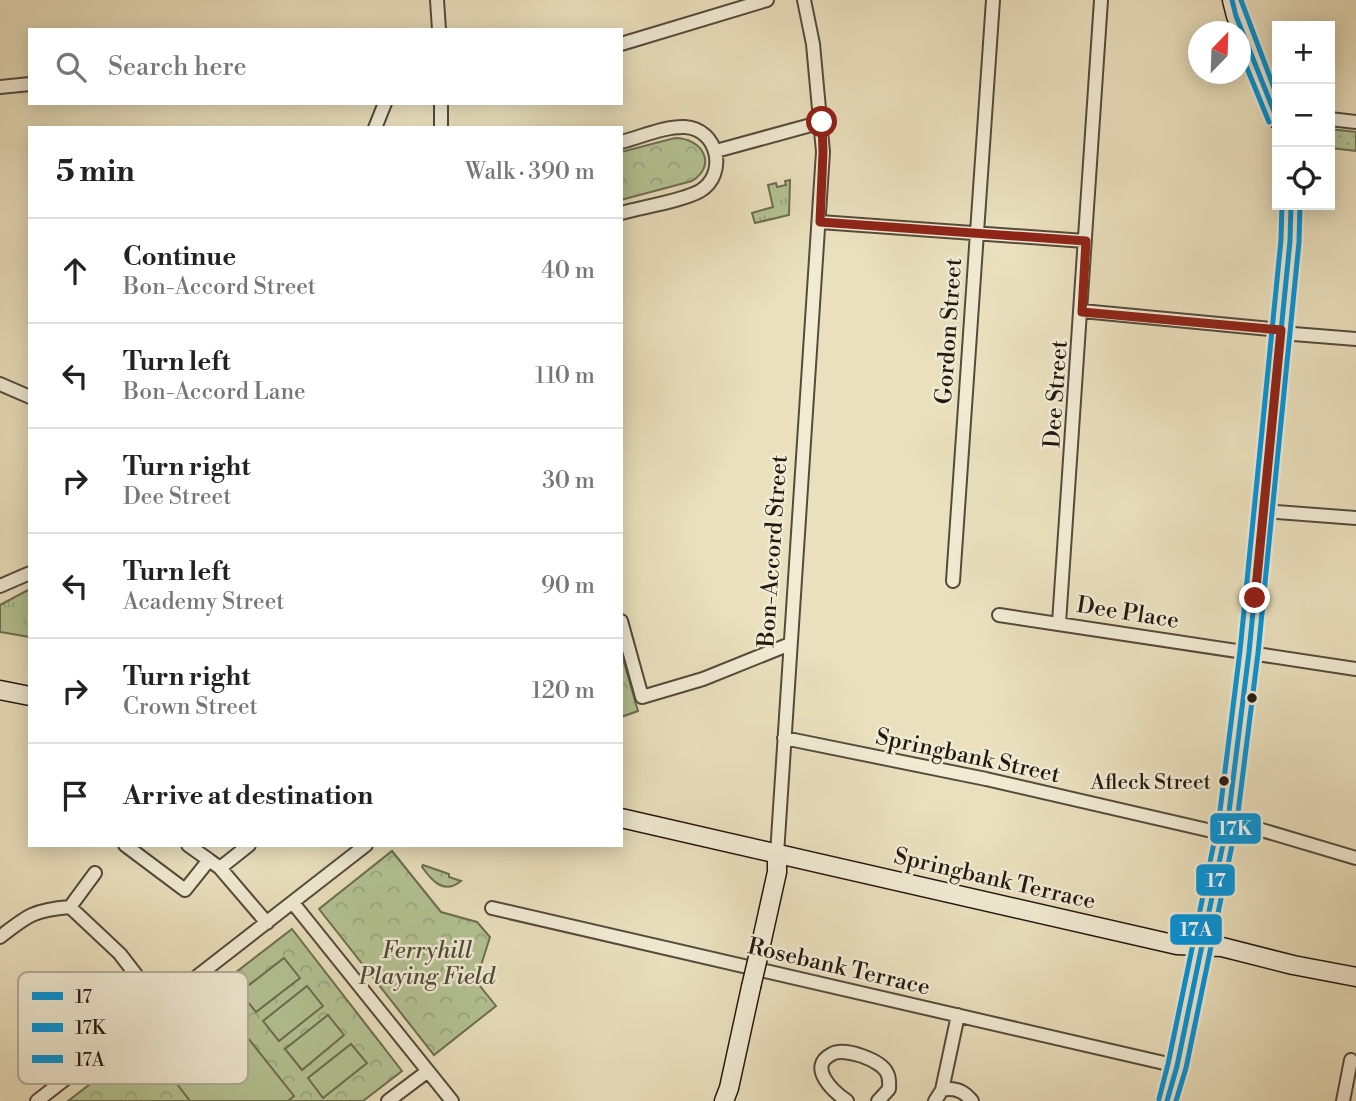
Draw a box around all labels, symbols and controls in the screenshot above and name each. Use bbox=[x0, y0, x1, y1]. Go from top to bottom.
north arrow bbox=[1188, 21, 1251, 84]
map controls bbox=[1272, 21, 1335, 210]
button: + bbox=[1272, 21, 1335, 84]
search box bbox=[28, 28, 623, 105]
icon: search bbox=[52, 48, 90, 86]
text: Search here bbox=[108, 51, 247, 83]
button: − bbox=[1272, 84, 1335, 147]
route start bbox=[806, 106, 837, 137]
button: locate bbox=[1272, 147, 1335, 210]
text: 5 min bbox=[56, 153, 135, 191]
text: Walk · 390 m bbox=[465, 158, 595, 186]
text: Continue bbox=[123, 241, 236, 273]
icon: ahead bbox=[56, 252, 94, 290]
text: 40 m bbox=[541, 257, 595, 285]
street label: Gordon Street bbox=[930, 257, 968, 405]
text: Bon-Accord Street bbox=[123, 273, 316, 301]
street label: Dee Street bbox=[1038, 339, 1074, 449]
text: Turn left bbox=[123, 346, 231, 378]
icon: left bbox=[56, 357, 94, 395]
text: 110 m bbox=[535, 362, 595, 390]
text: Bon-Accord Lane bbox=[123, 378, 306, 406]
text: Turn right bbox=[123, 451, 251, 483]
street label: Bon-Accord Street bbox=[752, 454, 794, 649]
icon: right bbox=[56, 462, 94, 500]
text: 30 m bbox=[542, 467, 595, 495]
text: Dee Street bbox=[123, 483, 231, 511]
text: Turn left bbox=[123, 556, 231, 588]
icon: left bbox=[56, 567, 94, 605]
text: 90 m bbox=[541, 572, 595, 600]
route end bbox=[1239, 582, 1270, 613]
text: Academy Street bbox=[123, 588, 284, 616]
street label: Dee Place bbox=[1075, 591, 1181, 635]
text: Turn right bbox=[123, 661, 251, 693]
icon: right bbox=[56, 672, 94, 710]
text: 120 m bbox=[531, 677, 595, 705]
unlabelled marker bbox=[1245, 691, 1259, 705]
text: Crown Street bbox=[123, 693, 258, 721]
street label: Springbank Street bbox=[873, 723, 1063, 789]
place label: Afleck Street bbox=[1089, 770, 1212, 796]
marker: Afleck Street bbox=[1217, 774, 1231, 788]
icon: arrive bbox=[56, 777, 94, 815]
text: Arrive at destination bbox=[123, 780, 373, 812]
line badge: 17K bbox=[1209, 812, 1262, 845]
text: 17K bbox=[1218, 817, 1253, 841]
street label: Springbank Terrace bbox=[891, 842, 1098, 916]
line badge: 17 bbox=[1195, 863, 1236, 897]
text: 17 bbox=[1206, 869, 1226, 893]
line badge: 17A bbox=[1169, 913, 1223, 946]
text: 17A bbox=[1180, 918, 1213, 942]
street label: Rosebank Terrace bbox=[745, 932, 933, 1002]
park label: Ferryhill Playing Field bbox=[358, 937, 496, 991]
legend bbox=[18, 972, 248, 1084]
text: 17 bbox=[75, 985, 92, 1009]
text: 17K bbox=[75, 1016, 107, 1040]
text: 17A bbox=[75, 1048, 106, 1072]

